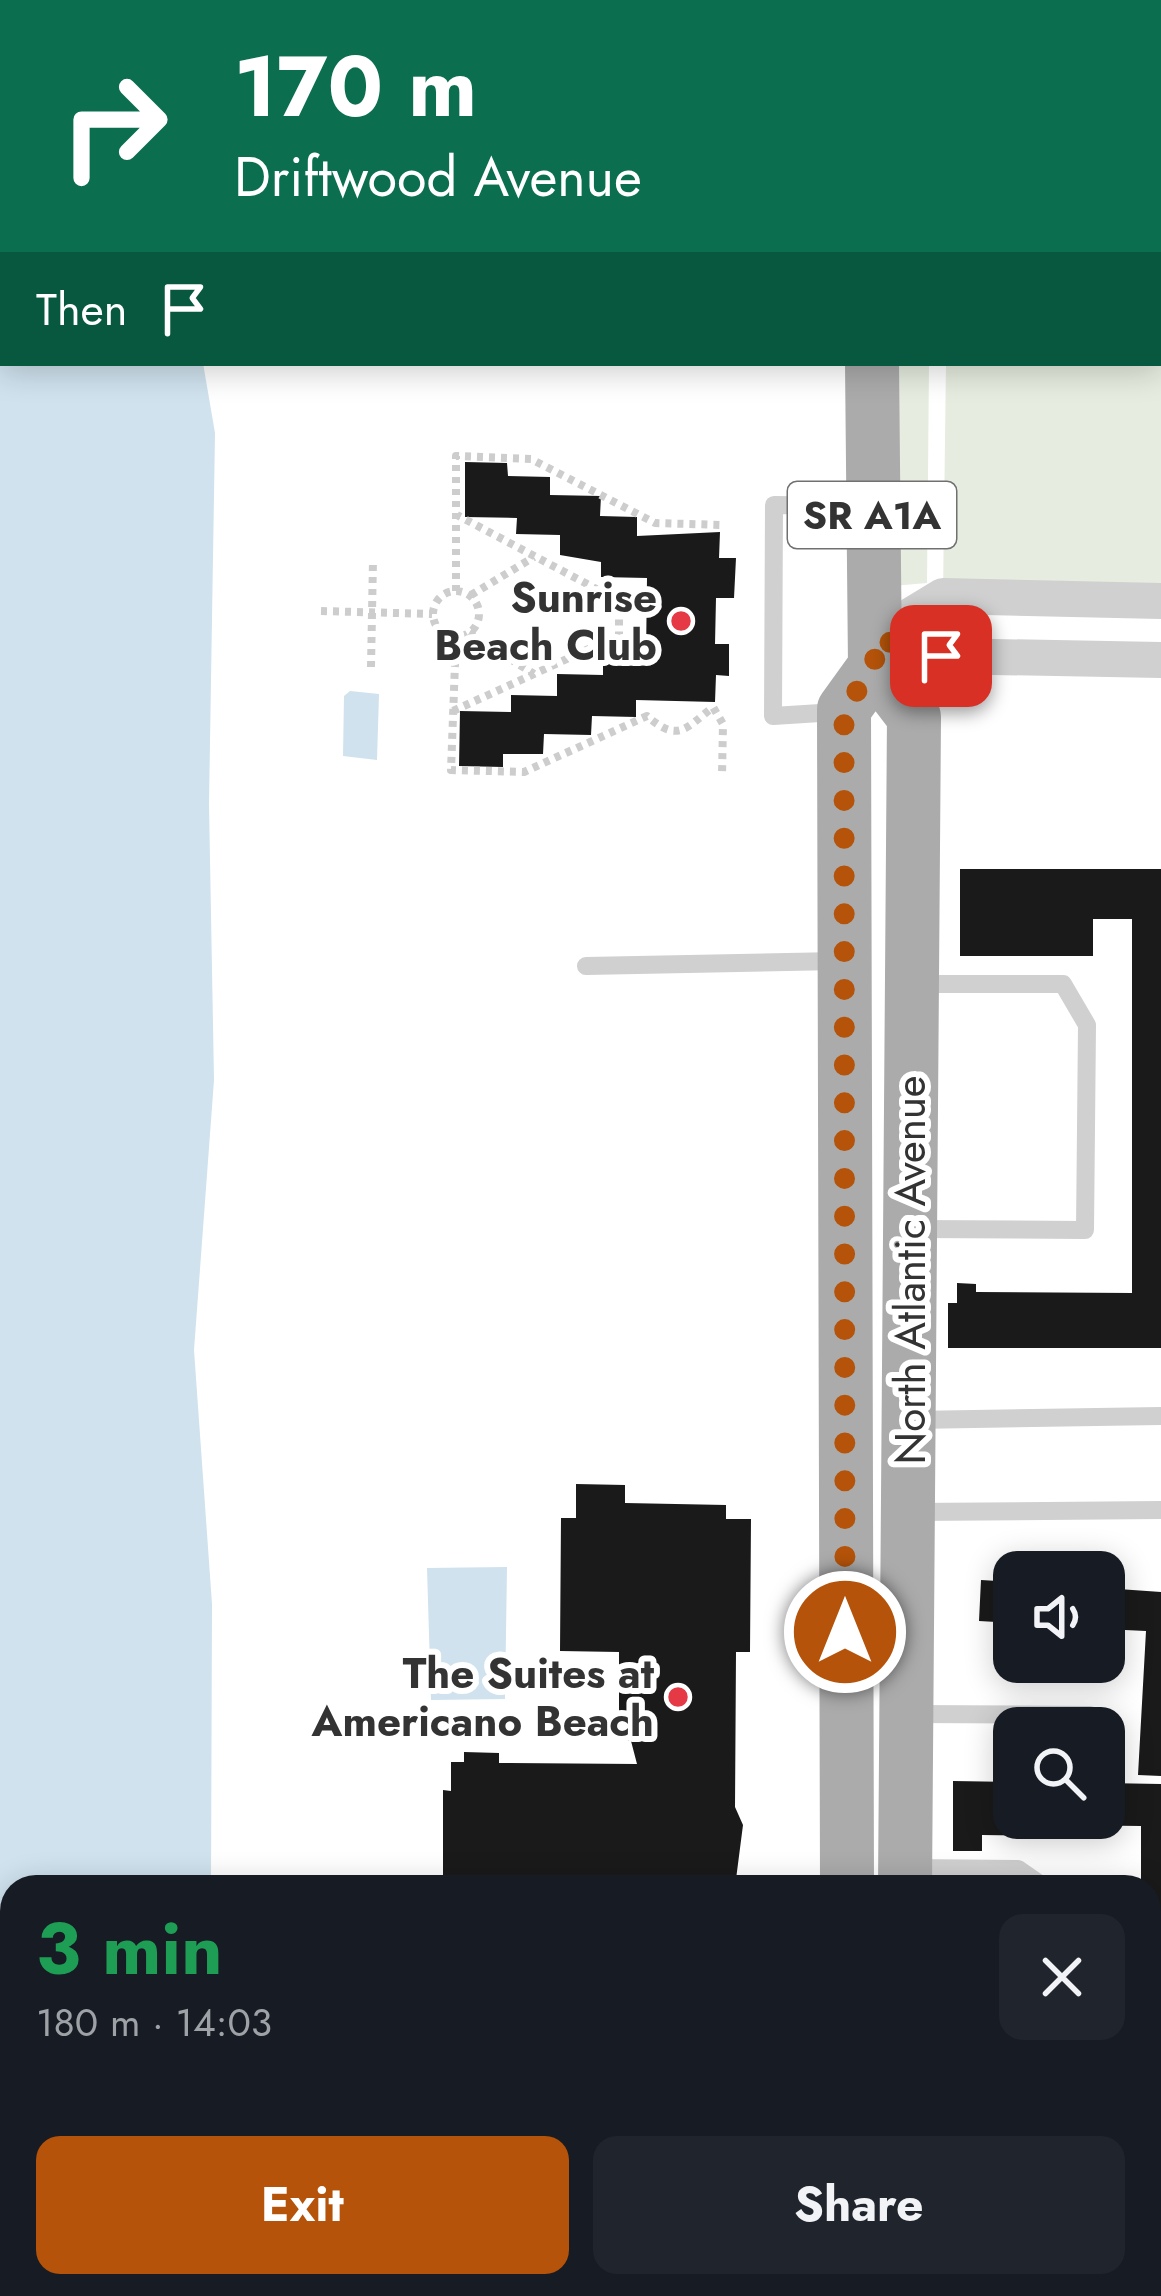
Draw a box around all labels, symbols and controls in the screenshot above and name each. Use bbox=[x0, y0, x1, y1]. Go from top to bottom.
text: 170 m bbox=[234, 26, 477, 148]
icon: right bbox=[36, 48, 192, 204]
text: Driftwood Avenue bbox=[234, 138, 642, 216]
icon: arrive bbox=[151, 276, 217, 342]
text: Then bbox=[36, 277, 127, 342]
road number: SR A1A bbox=[788, 482, 956, 548]
place label: Sunrise Beach Club bbox=[434, 567, 657, 676]
pin bbox=[890, 605, 992, 707]
marker: Sunrise Beach Club bbox=[668, 608, 694, 634]
icon: arrive bbox=[908, 623, 974, 689]
street label: North Atlantic Avenue bbox=[880, 1076, 941, 1464]
map controls bbox=[993, 1551, 1125, 1839]
button: sound bbox=[993, 1551, 1125, 1683]
position arrow bbox=[782, 1569, 908, 1695]
place label: The Suites at Americano Beach bbox=[311, 1643, 655, 1752]
marker: The Suites at Americano Beach bbox=[665, 1684, 691, 1710]
button: search bbox=[993, 1707, 1125, 1839]
text: 3 min bbox=[36, 1897, 223, 2001]
button: close bbox=[999, 1914, 1125, 2040]
text: 180 m · 14:03 bbox=[36, 1994, 272, 2051]
button: Exit bbox=[36, 2136, 569, 2274]
button: Share bbox=[593, 2136, 1125, 2274]

